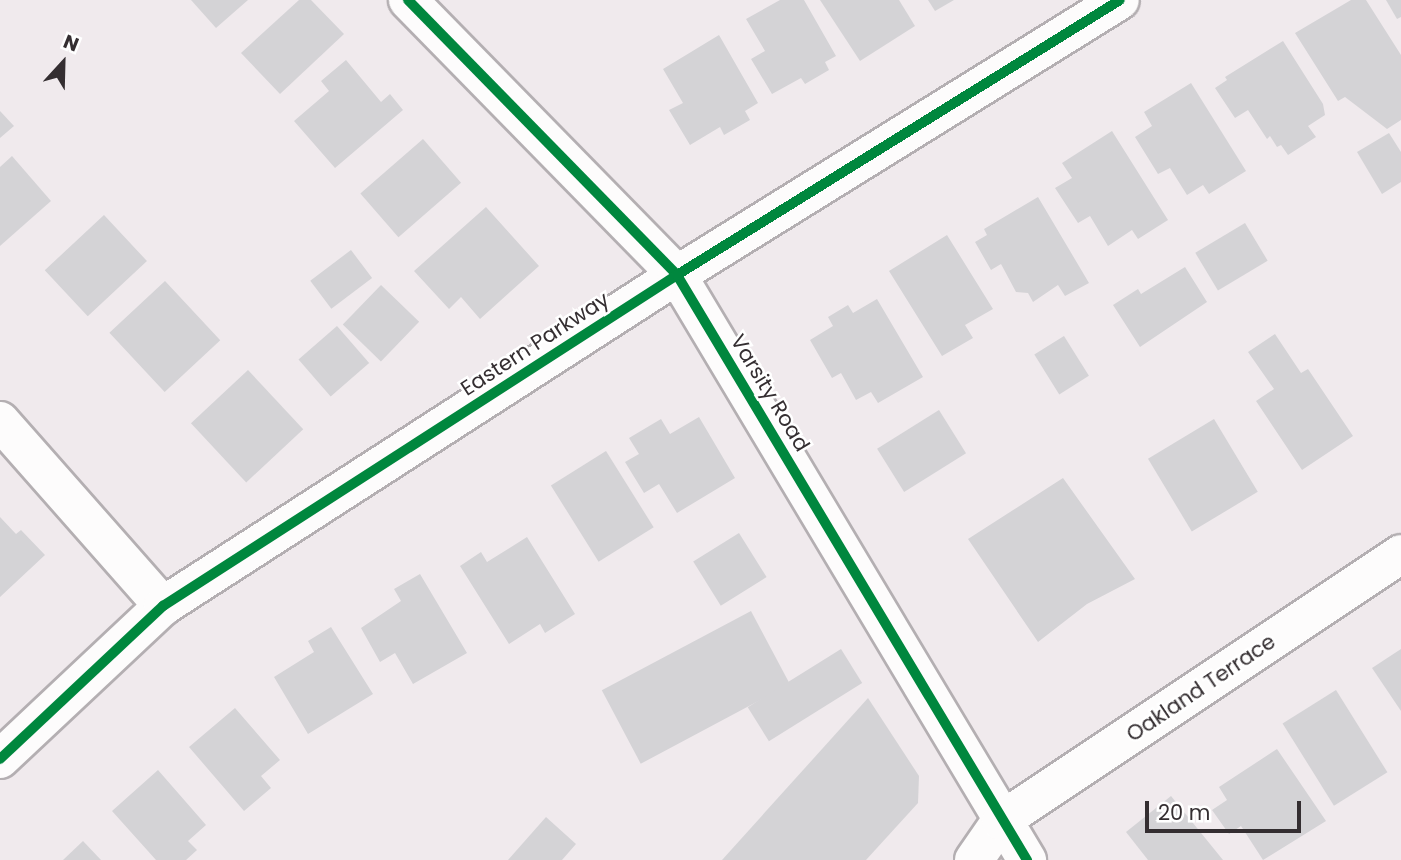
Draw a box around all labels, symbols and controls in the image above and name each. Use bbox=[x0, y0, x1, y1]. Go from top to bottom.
north arrow bbox=[28, 28, 98, 98]
text: N bbox=[59, 28, 83, 58]
street label: Eastern Parkway bbox=[456, 287, 614, 401]
street label: Varsity Road bbox=[725, 330, 815, 456]
street label: Oakland Terrace bbox=[1122, 629, 1280, 747]
scale bar bbox=[1149, 786, 1305, 830]
text: 20 m bbox=[1158, 798, 1211, 827]

